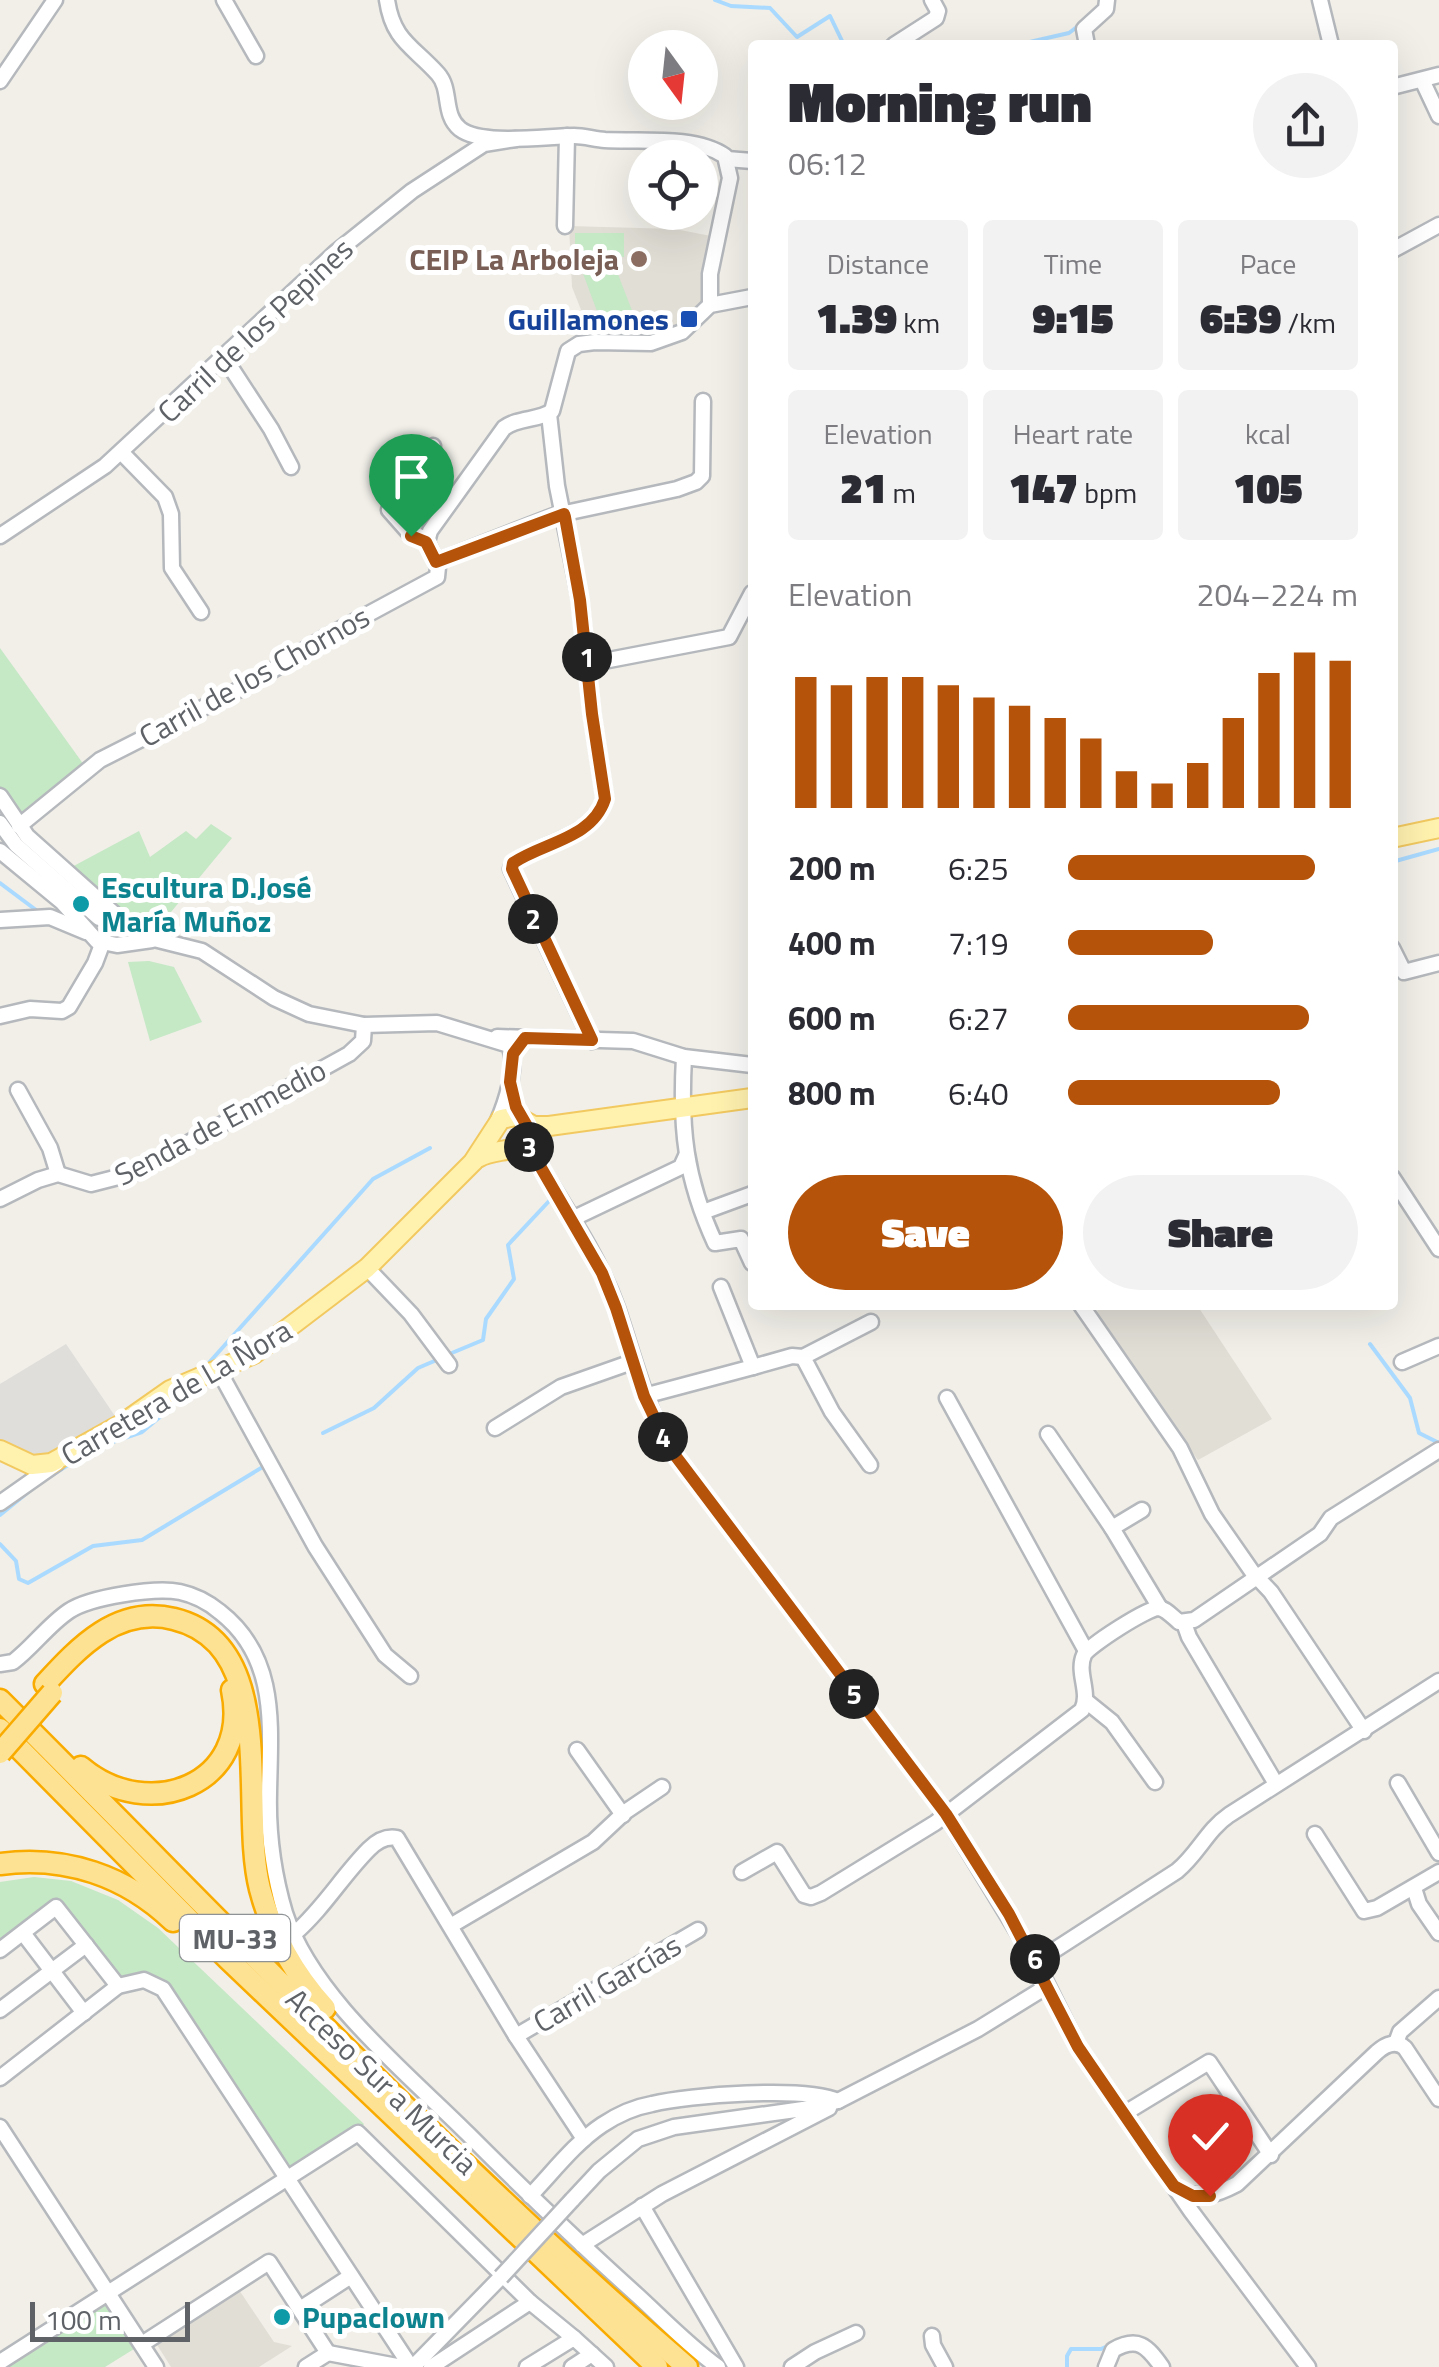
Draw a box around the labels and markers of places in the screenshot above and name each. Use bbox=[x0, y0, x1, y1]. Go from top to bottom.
place label: CEIP La Arboleja bbox=[409, 236, 619, 282]
marker: CEIP La Arboleja bbox=[628, 248, 650, 270]
place label: Guillamones bbox=[508, 296, 669, 342]
marker: Guillamones bbox=[678, 308, 700, 330]
pin bbox=[369, 434, 454, 537]
pin: 1 bbox=[562, 632, 612, 682]
place label: Escultura D.José María Muñoz bbox=[101, 864, 312, 944]
marker: Escultura D.José María Muñoz bbox=[70, 893, 92, 915]
pin: 2 bbox=[508, 894, 558, 944]
pin: 3 bbox=[504, 1122, 554, 1172]
pin: 4 bbox=[638, 1412, 688, 1462]
pin: 5 bbox=[829, 1669, 879, 1719]
pin: 6 bbox=[1010, 1934, 1060, 1984]
pin bbox=[1168, 2094, 1253, 2197]
place label: Pupaclown bbox=[302, 2294, 445, 2340]
marker: Pupaclown bbox=[271, 2306, 293, 2328]

